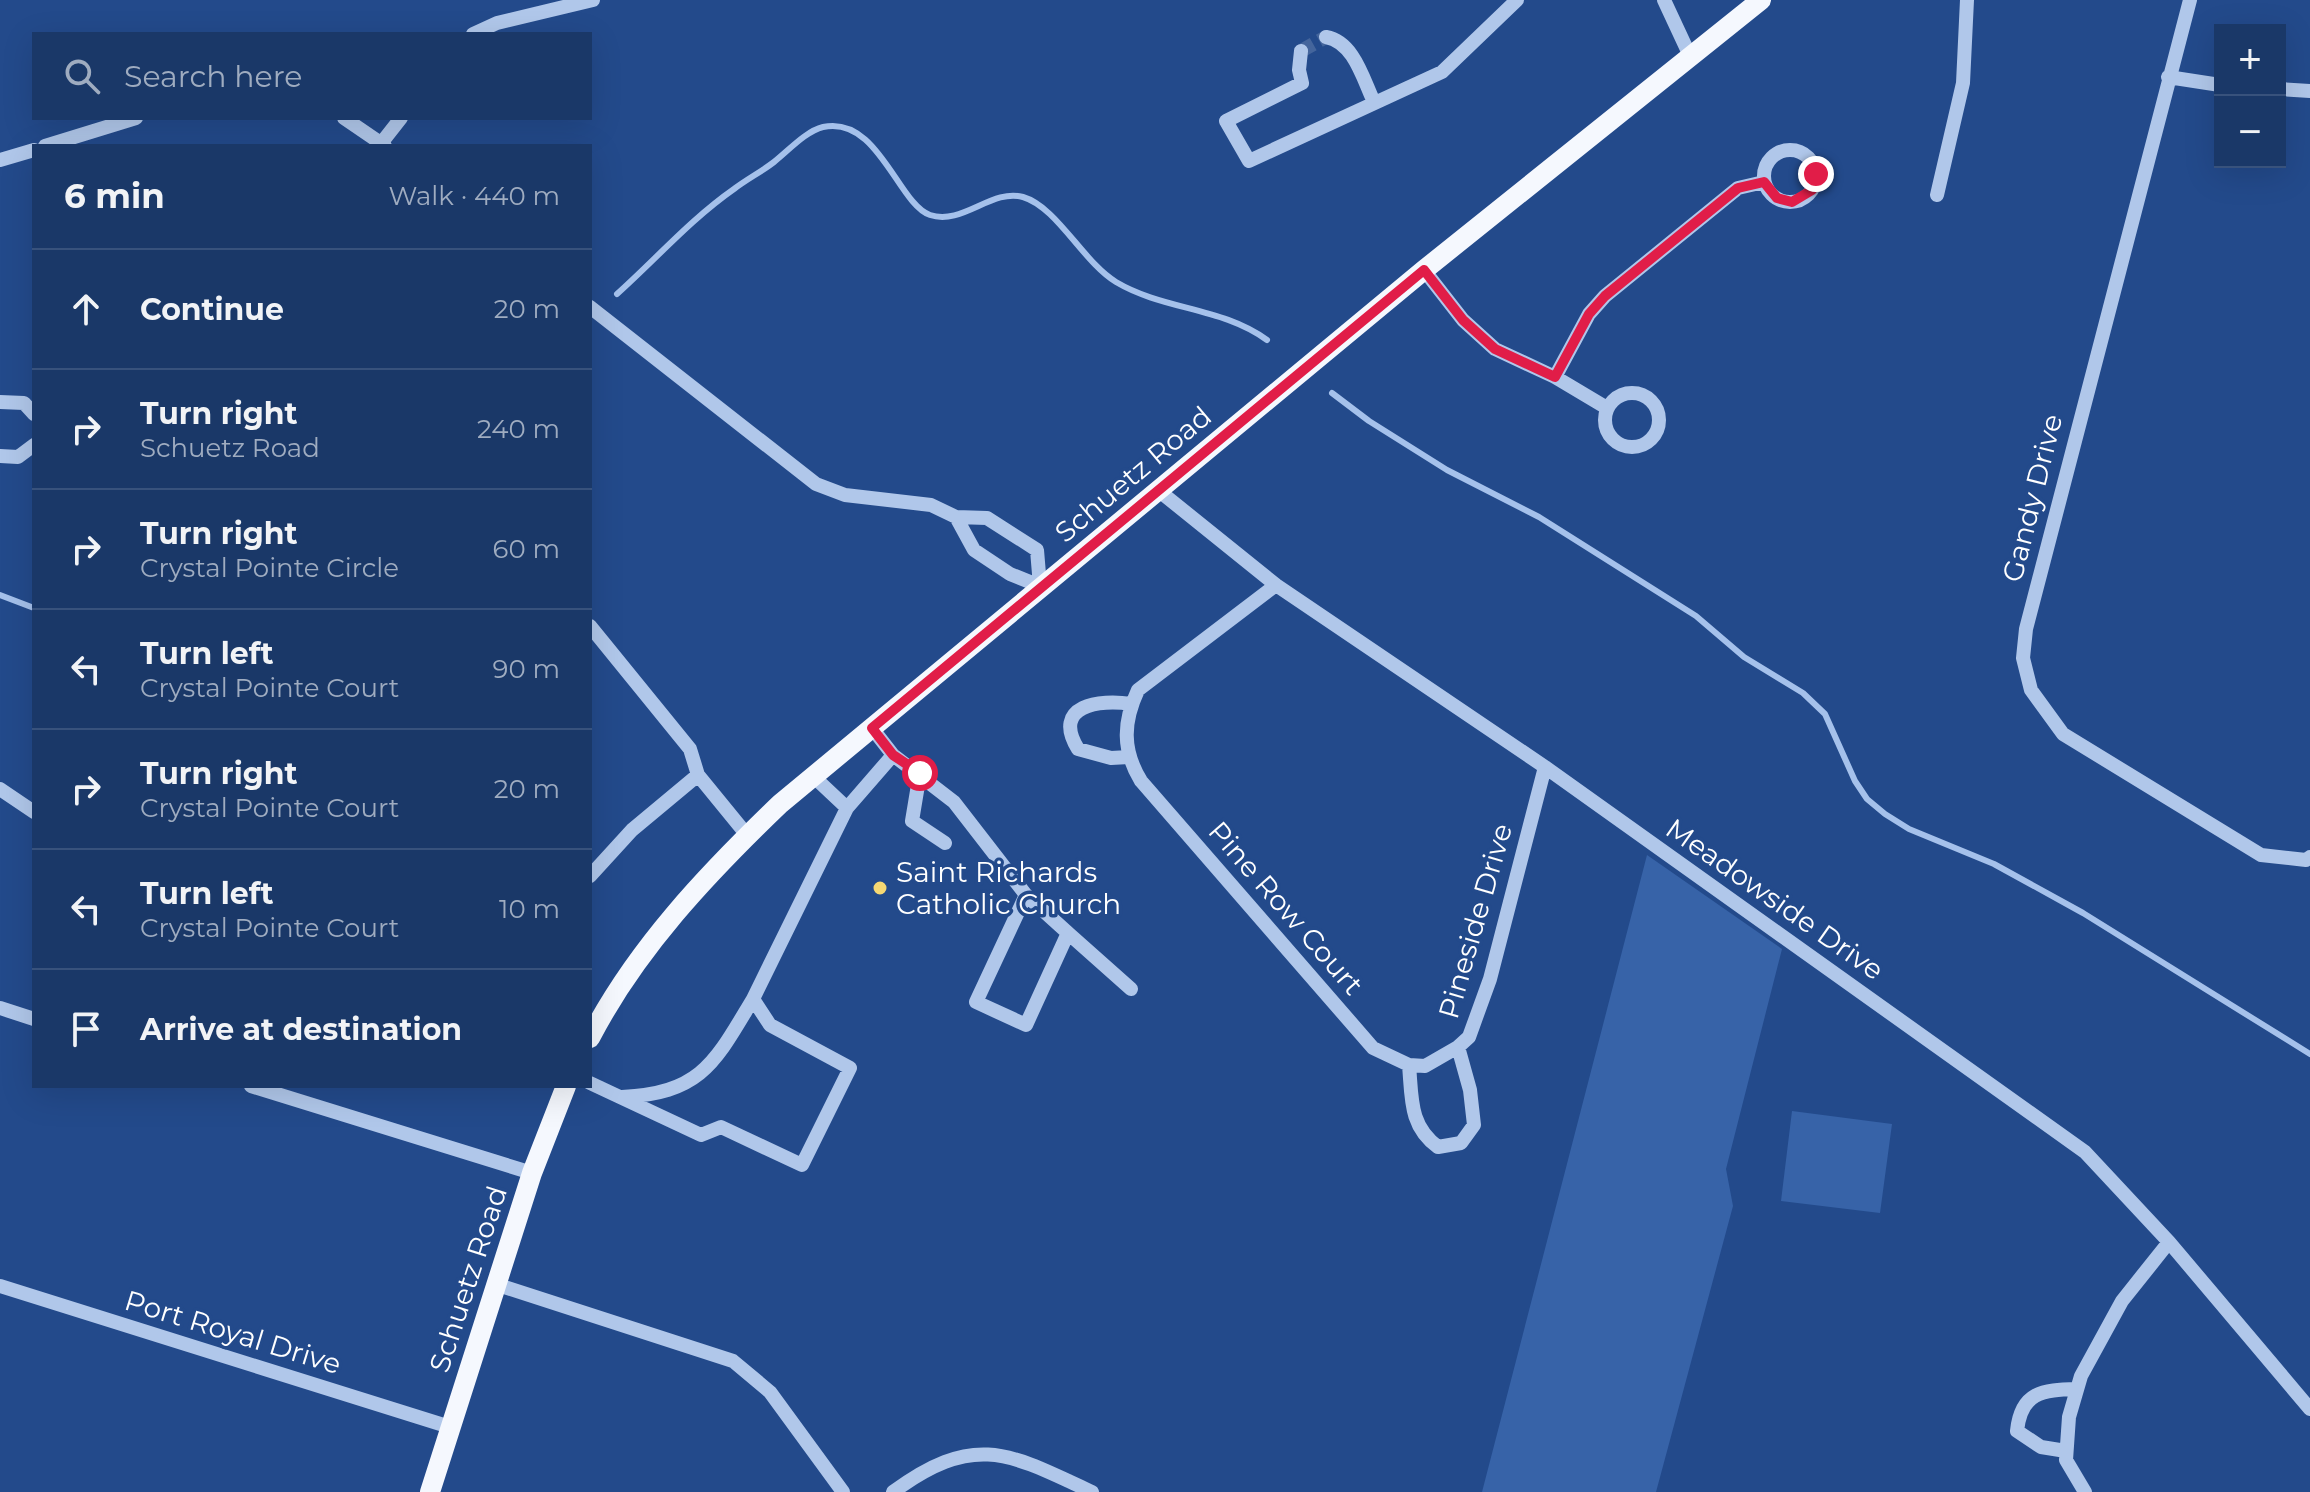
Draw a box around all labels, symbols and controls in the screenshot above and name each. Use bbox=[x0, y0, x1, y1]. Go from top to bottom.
map controls bbox=[2214, 24, 2286, 168]
button: + bbox=[2214, 24, 2286, 96]
search box bbox=[32, 32, 592, 120]
icon: search bbox=[60, 54, 104, 98]
text: Search here bbox=[124, 58, 302, 95]
button: − bbox=[2214, 96, 2286, 168]
route end bbox=[1798, 156, 1834, 192]
text: 6 min bbox=[64, 175, 165, 217]
text: Walk · 440 m bbox=[389, 180, 560, 212]
icon: ahead bbox=[64, 287, 108, 331]
text: Continue bbox=[140, 291, 284, 328]
text: 20 m bbox=[494, 293, 560, 325]
text: Turn right bbox=[140, 395, 297, 432]
street label: Schuetz Road bbox=[1048, 399, 1218, 549]
icon: right bbox=[64, 407, 108, 451]
street label: Gandy Drive bbox=[1995, 411, 2069, 585]
text: 240 m bbox=[477, 413, 560, 445]
text: Schuetz Road bbox=[140, 432, 320, 464]
text: Turn right bbox=[140, 515, 297, 552]
icon: right bbox=[64, 527, 108, 571]
text: 60 m bbox=[493, 533, 560, 565]
text: Crystal Pointe Circle bbox=[140, 552, 399, 584]
text: Turn left bbox=[140, 635, 273, 672]
icon: left bbox=[64, 647, 108, 691]
text: 90 m bbox=[493, 653, 560, 685]
text: Crystal Pointe Court bbox=[140, 672, 399, 704]
text: Turn right bbox=[140, 755, 297, 792]
route start bbox=[902, 755, 938, 791]
icon: right bbox=[64, 767, 108, 811]
text: 20 m bbox=[494, 773, 560, 805]
text: Crystal Pointe Court bbox=[140, 792, 399, 824]
street label: Meadowside Drive bbox=[1660, 811, 1890, 987]
street label: Pine Row Court bbox=[1201, 814, 1371, 1002]
street label: Pineside Drive bbox=[1431, 820, 1519, 1022]
place label: Saint Richards Catholic Church bbox=[896, 855, 1121, 921]
text: Turn left bbox=[140, 875, 273, 912]
marker: Saint Richards Catholic Church bbox=[871, 879, 889, 897]
icon: left bbox=[64, 887, 108, 931]
text: 10 m bbox=[499, 893, 560, 925]
text: Crystal Pointe Court bbox=[140, 912, 399, 944]
icon: arrive bbox=[64, 1007, 108, 1051]
text: Arrive at destination bbox=[140, 1011, 462, 1048]
street label: Schuetz Road bbox=[422, 1182, 514, 1376]
street label: Port Royal Drive bbox=[121, 1283, 345, 1381]

